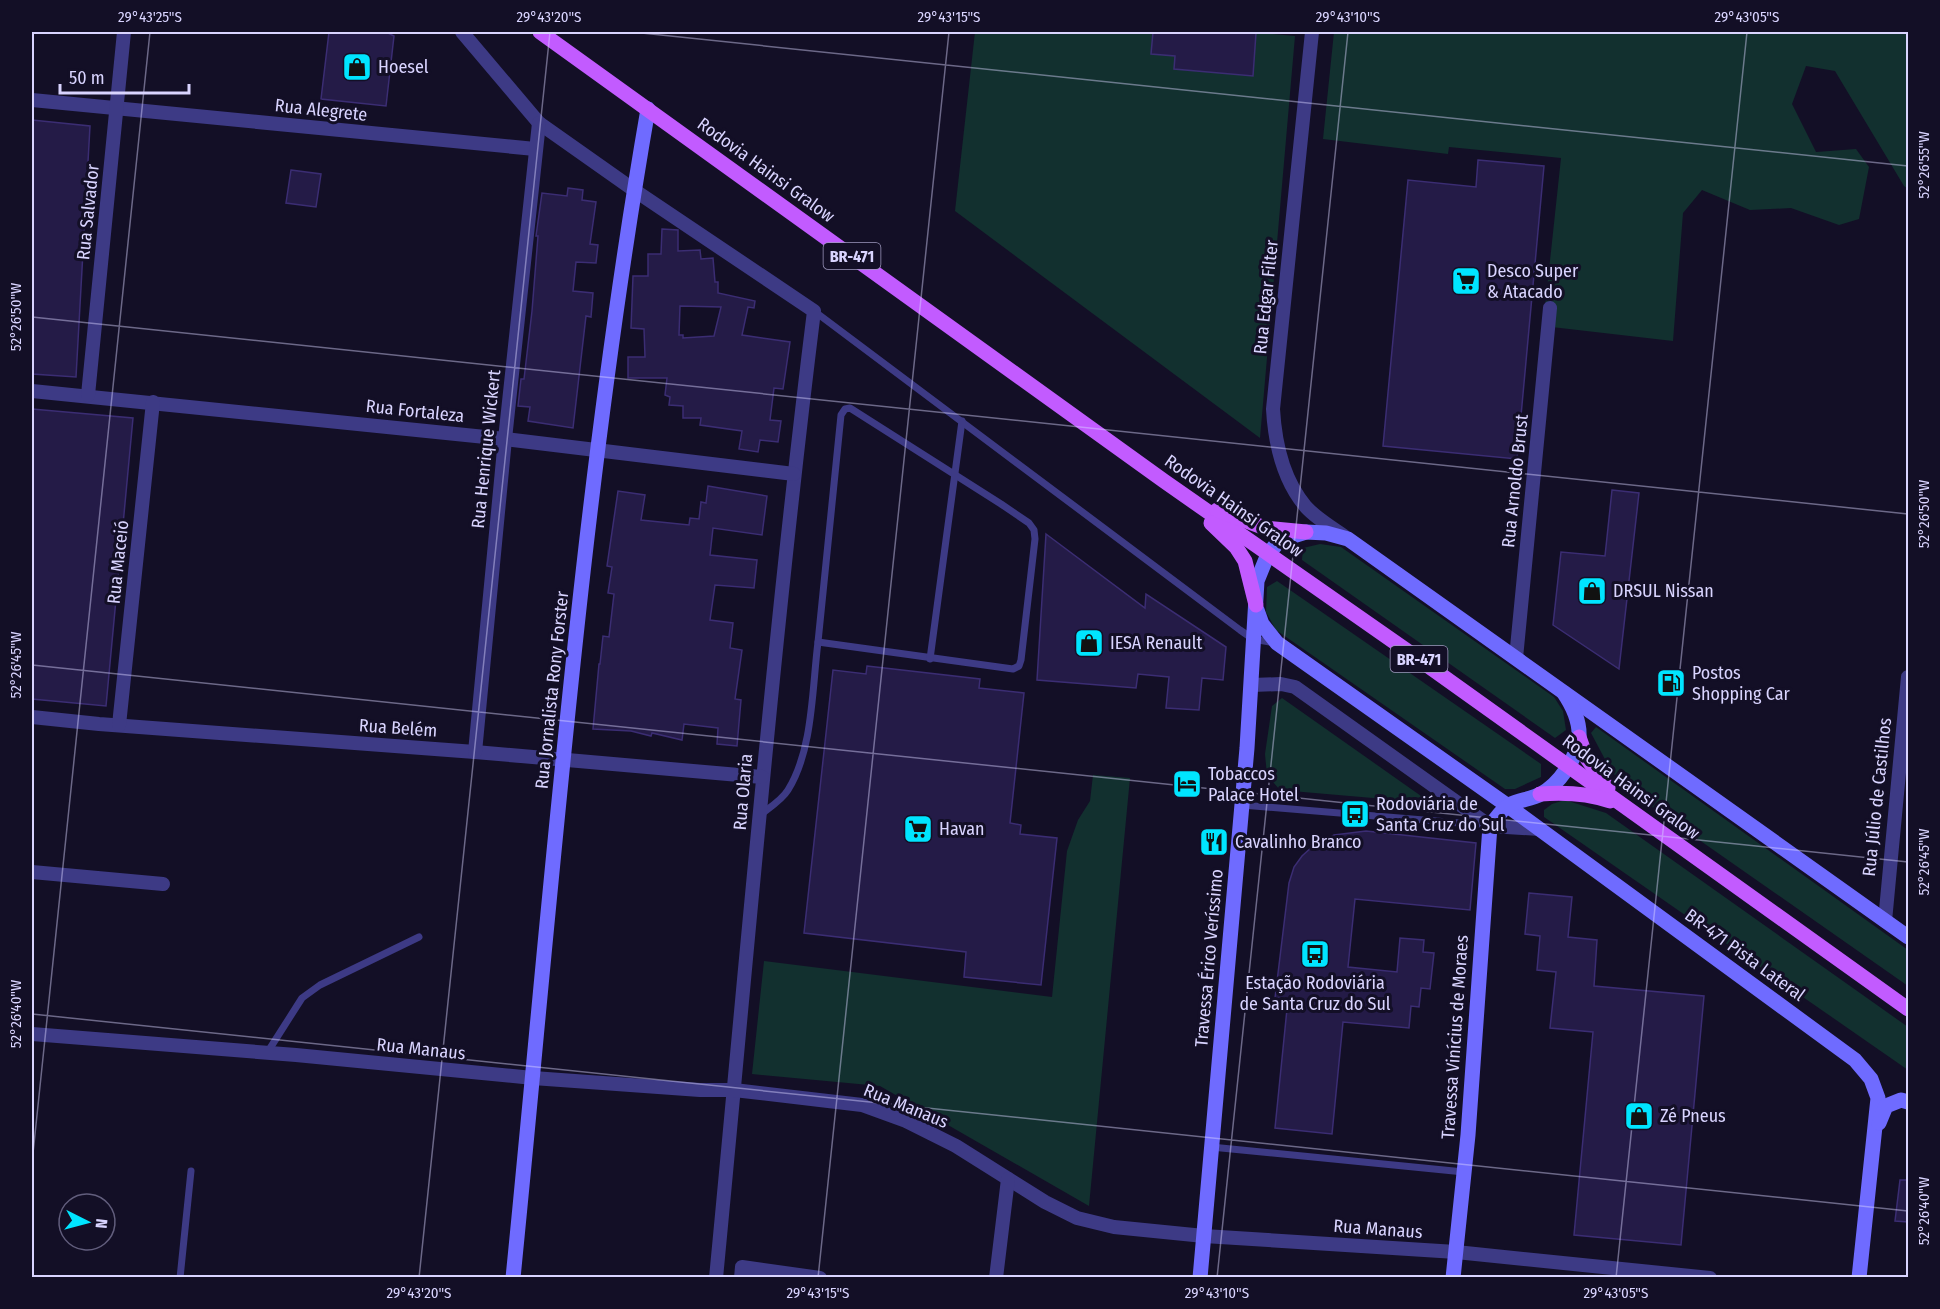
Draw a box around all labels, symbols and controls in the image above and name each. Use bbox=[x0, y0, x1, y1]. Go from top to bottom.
text: 29°43'25"S bbox=[118, 8, 182, 26]
text: 29°43'20"S bbox=[516, 8, 582, 26]
text: 29°43'15"S bbox=[917, 8, 981, 26]
text: 29°43'10"S bbox=[1316, 8, 1380, 26]
text: 29°43'05"S bbox=[1715, 8, 1779, 26]
shop icon: Hoesel bbox=[341, 51, 373, 83]
place label: Hoesel bbox=[378, 56, 429, 78]
scale bar bbox=[60, 57, 189, 95]
text: 50 m bbox=[69, 67, 105, 89]
street label: Rua Alegrete bbox=[274, 94, 368, 126]
street label: Rodovia Hainsi Gralow bbox=[693, 113, 839, 227]
text: 52°26'55"W bbox=[1915, 131, 1933, 199]
street label: Rua Salvador bbox=[72, 162, 104, 261]
street label: Rua Edgar Filter bbox=[1249, 238, 1283, 355]
road number: BR-471 bbox=[824, 243, 880, 269]
place label: Desco Super & Atacado bbox=[1487, 260, 1579, 303]
supermarket icon: Desco Super & Atacado bbox=[1450, 265, 1482, 297]
text: 52°26'50"W bbox=[7, 283, 25, 351]
street label: Rua Henrique Wickert bbox=[467, 368, 505, 530]
street label: Rua Fortaleza bbox=[365, 395, 465, 427]
street label: Rua Arnoldo Brust bbox=[1497, 413, 1533, 549]
street label: Rodovia Hainsi Gralow bbox=[1160, 450, 1308, 562]
text: 52°26'50"W bbox=[1915, 480, 1933, 548]
street label: Rua Maceió bbox=[103, 519, 133, 605]
shop icon: DRSUL Nissan bbox=[1576, 575, 1608, 607]
place label: DRSUL Nissan bbox=[1613, 580, 1714, 602]
street label: Rua Jornalista Rony Forster bbox=[531, 589, 573, 790]
shop icon: IESA Renault bbox=[1073, 627, 1105, 659]
text: 52°26'45"W bbox=[7, 631, 25, 699]
place label: IESA Renault bbox=[1110, 632, 1202, 654]
road number: BR-471 bbox=[1390, 646, 1448, 672]
place label: Postos Shopping Car bbox=[1692, 662, 1791, 705]
fuel station icon: Postos Shopping Car bbox=[1655, 667, 1687, 699]
street label: Rua Belém bbox=[358, 714, 438, 742]
street label: Rua Júlio de Castilhos bbox=[1858, 716, 1896, 877]
street label: Rodovia Hainsi Gralow bbox=[1558, 730, 1704, 844]
street label: Rua Olaria bbox=[729, 753, 757, 831]
place label: Tobaccos Palace Hotel bbox=[1208, 763, 1299, 806]
hotel icon: Tobaccos Palace Hotel bbox=[1171, 768, 1203, 800]
place label: Rodoviária de Santa Cruz do Sul bbox=[1376, 793, 1505, 836]
bus stop icon: Rodoviária de Santa Cruz do Sul bbox=[1339, 798, 1371, 830]
supermarket icon: Havan bbox=[902, 813, 934, 845]
place label: Havan bbox=[939, 818, 985, 840]
restaurant icon: Cavalinho Branco bbox=[1198, 826, 1230, 858]
text: 52°26'45"W bbox=[1915, 828, 1933, 896]
place label: Cavalinho Branco bbox=[1235, 831, 1362, 853]
street label: Travessa Érico Veríssimo bbox=[1189, 868, 1228, 1048]
street label: BR-471 Pista Lateral bbox=[1681, 904, 1810, 1006]
street label: Travessa Vinícius de Moraes bbox=[1437, 934, 1473, 1140]
bus stop icon: Estação Rodoviária de Santa Cruz do Sul bbox=[1299, 938, 1331, 970]
place label: Estação Rodoviária de Santa Cruz do Sul bbox=[1239, 972, 1391, 1015]
text: 52°26'40"W bbox=[7, 980, 25, 1048]
street label: Rua Manaus bbox=[375, 1033, 467, 1065]
street label: Rua Manaus bbox=[860, 1079, 952, 1133]
shop icon: Zé Pneus bbox=[1623, 1100, 1655, 1132]
place label: Zé Pneus bbox=[1660, 1105, 1726, 1127]
text: 52°26'40"W bbox=[1915, 1177, 1933, 1245]
north arrow bbox=[57, 1192, 117, 1252]
street label: Rua Manaus bbox=[1333, 1215, 1424, 1243]
text: N bbox=[91, 1218, 111, 1229]
text: 29°43'20"S bbox=[386, 1284, 452, 1302]
text: 29°43'15"S bbox=[786, 1284, 850, 1302]
text: 29°43'10"S bbox=[1185, 1284, 1249, 1302]
text: 29°43'05"S bbox=[1584, 1284, 1648, 1302]

